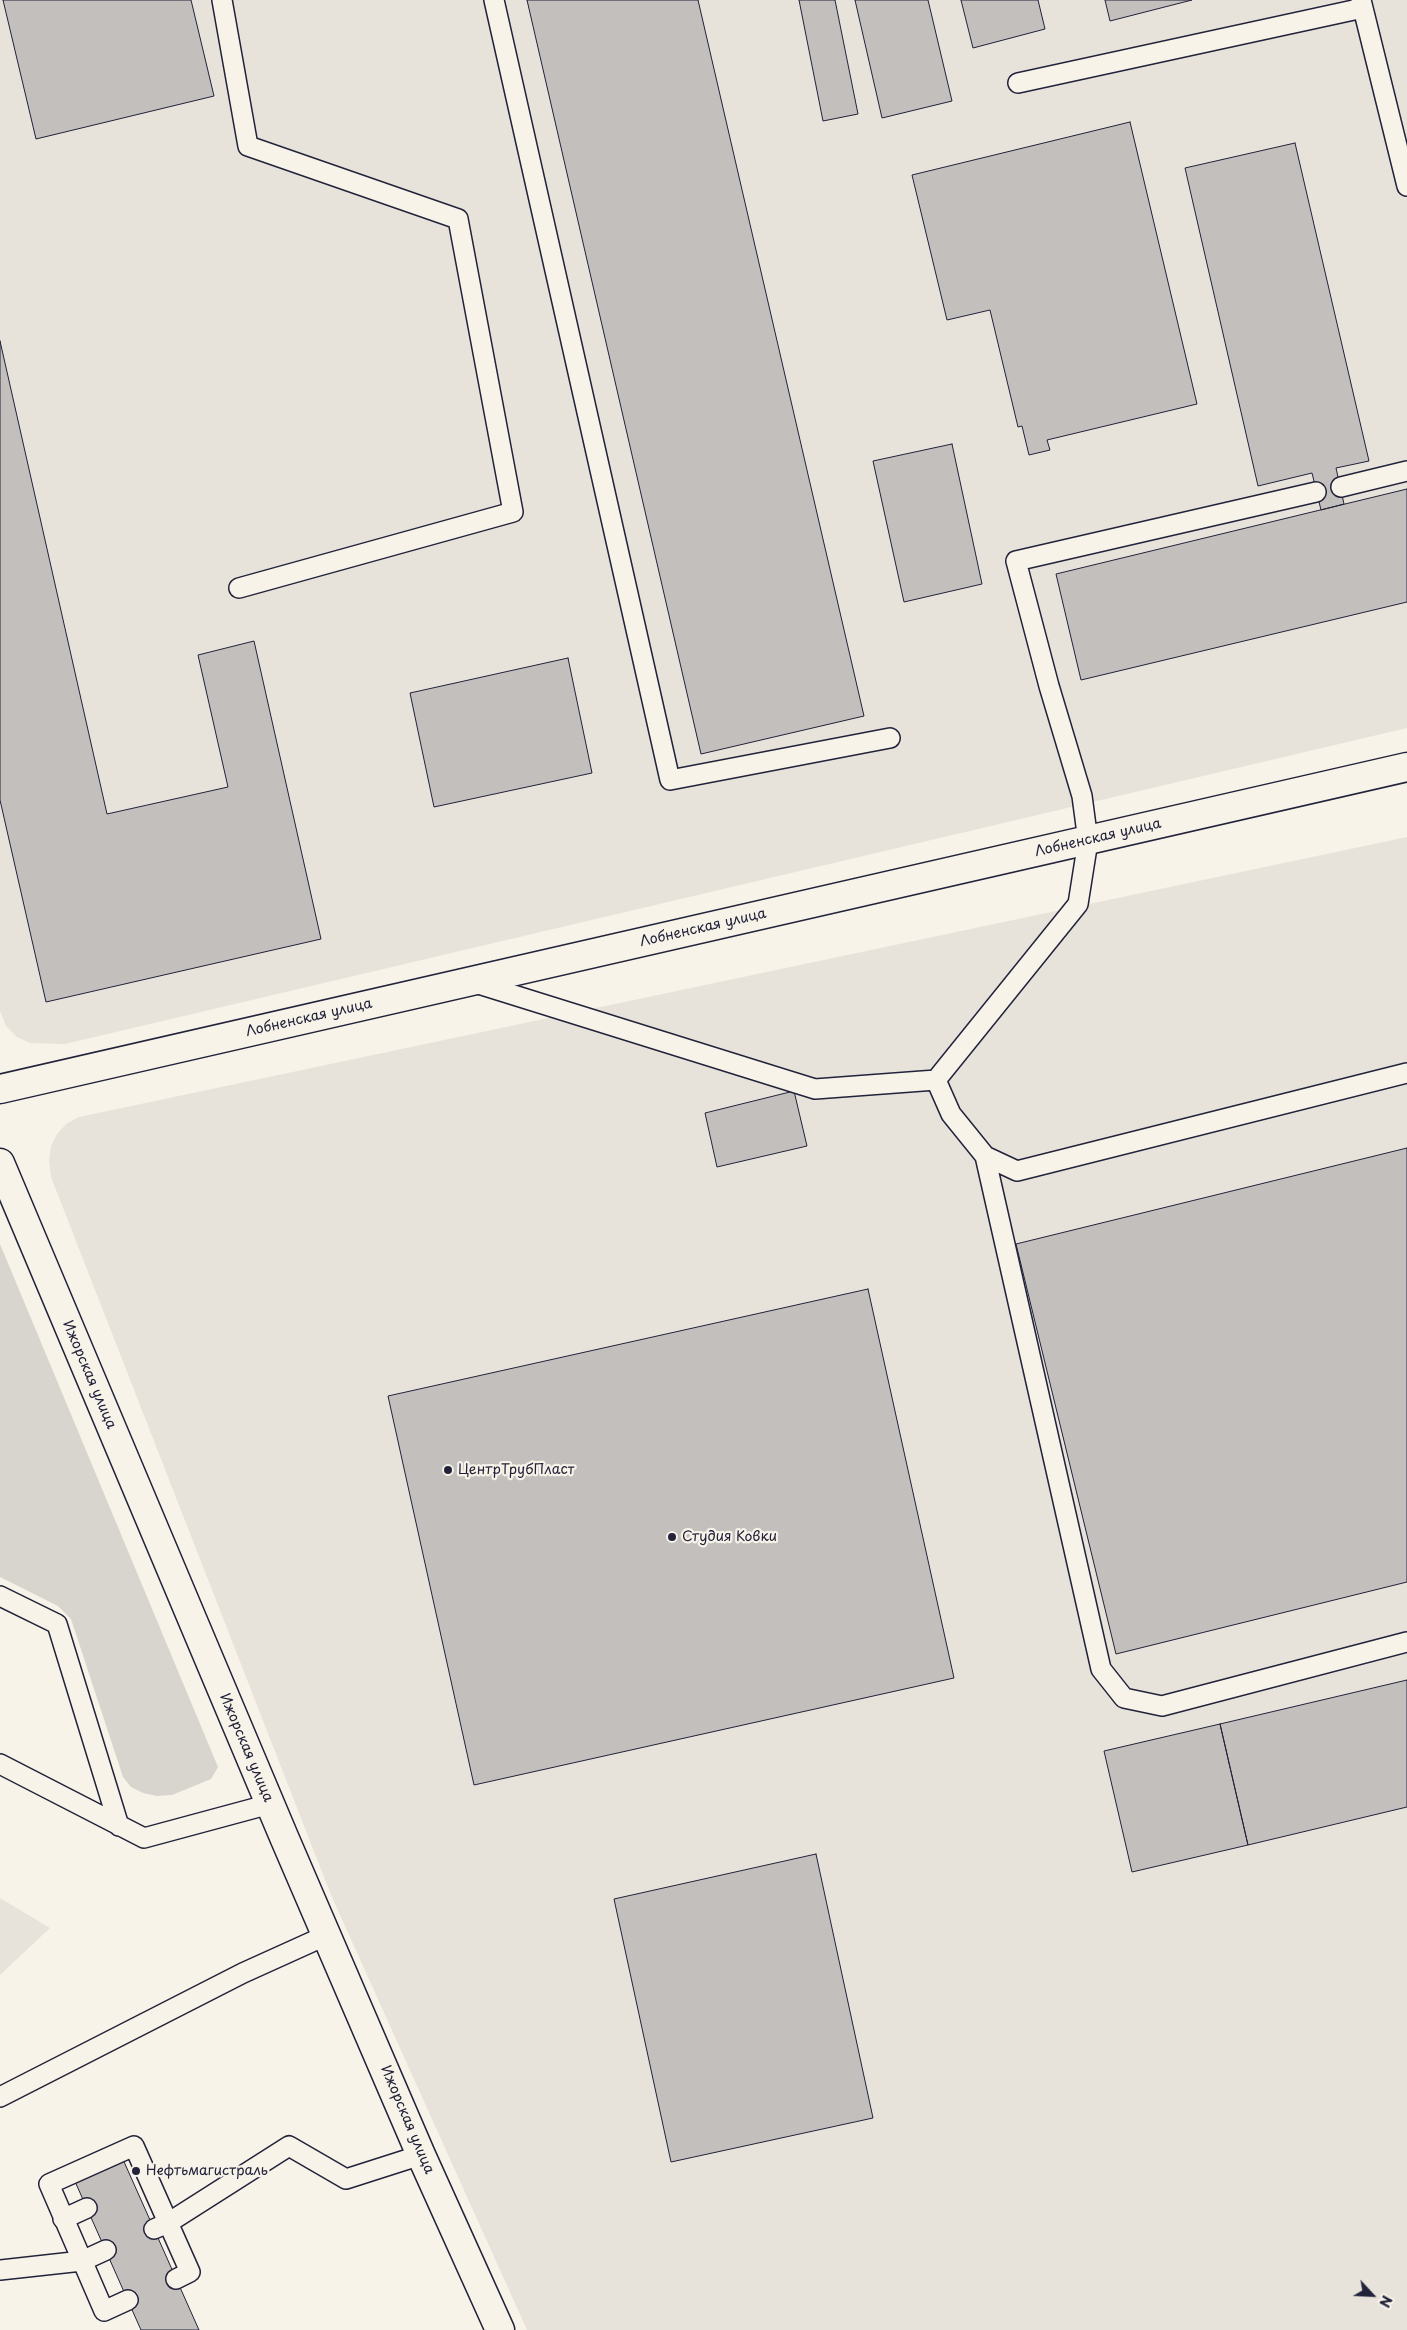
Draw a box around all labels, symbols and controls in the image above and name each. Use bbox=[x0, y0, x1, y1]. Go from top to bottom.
street label: Лобненская улица bbox=[1033, 815, 1163, 861]
street label: Лобненская улица bbox=[638, 905, 768, 951]
street label: Лобненская улица bbox=[244, 995, 374, 1041]
street label: Ижорская улица bbox=[59, 1318, 119, 1432]
place label: ЦентрТрубПласт bbox=[458, 1462, 574, 1478]
marker: ЦентрТрубПласт bbox=[442, 1464, 454, 1476]
place label: Студия Ковки bbox=[682, 1529, 777, 1545]
marker: Студия Ковки bbox=[666, 1531, 678, 1543]
street label: Ижорская улица bbox=[216, 1691, 276, 1805]
street label: Ижорская улица bbox=[377, 2063, 437, 2177]
place label: Нефтьмагистраль bbox=[146, 2163, 268, 2179]
marker: Нефтьмагистраль bbox=[130, 2165, 142, 2177]
north arrow bbox=[1347, 2270, 1397, 2320]
text: N bbox=[1374, 2292, 1398, 2311]

